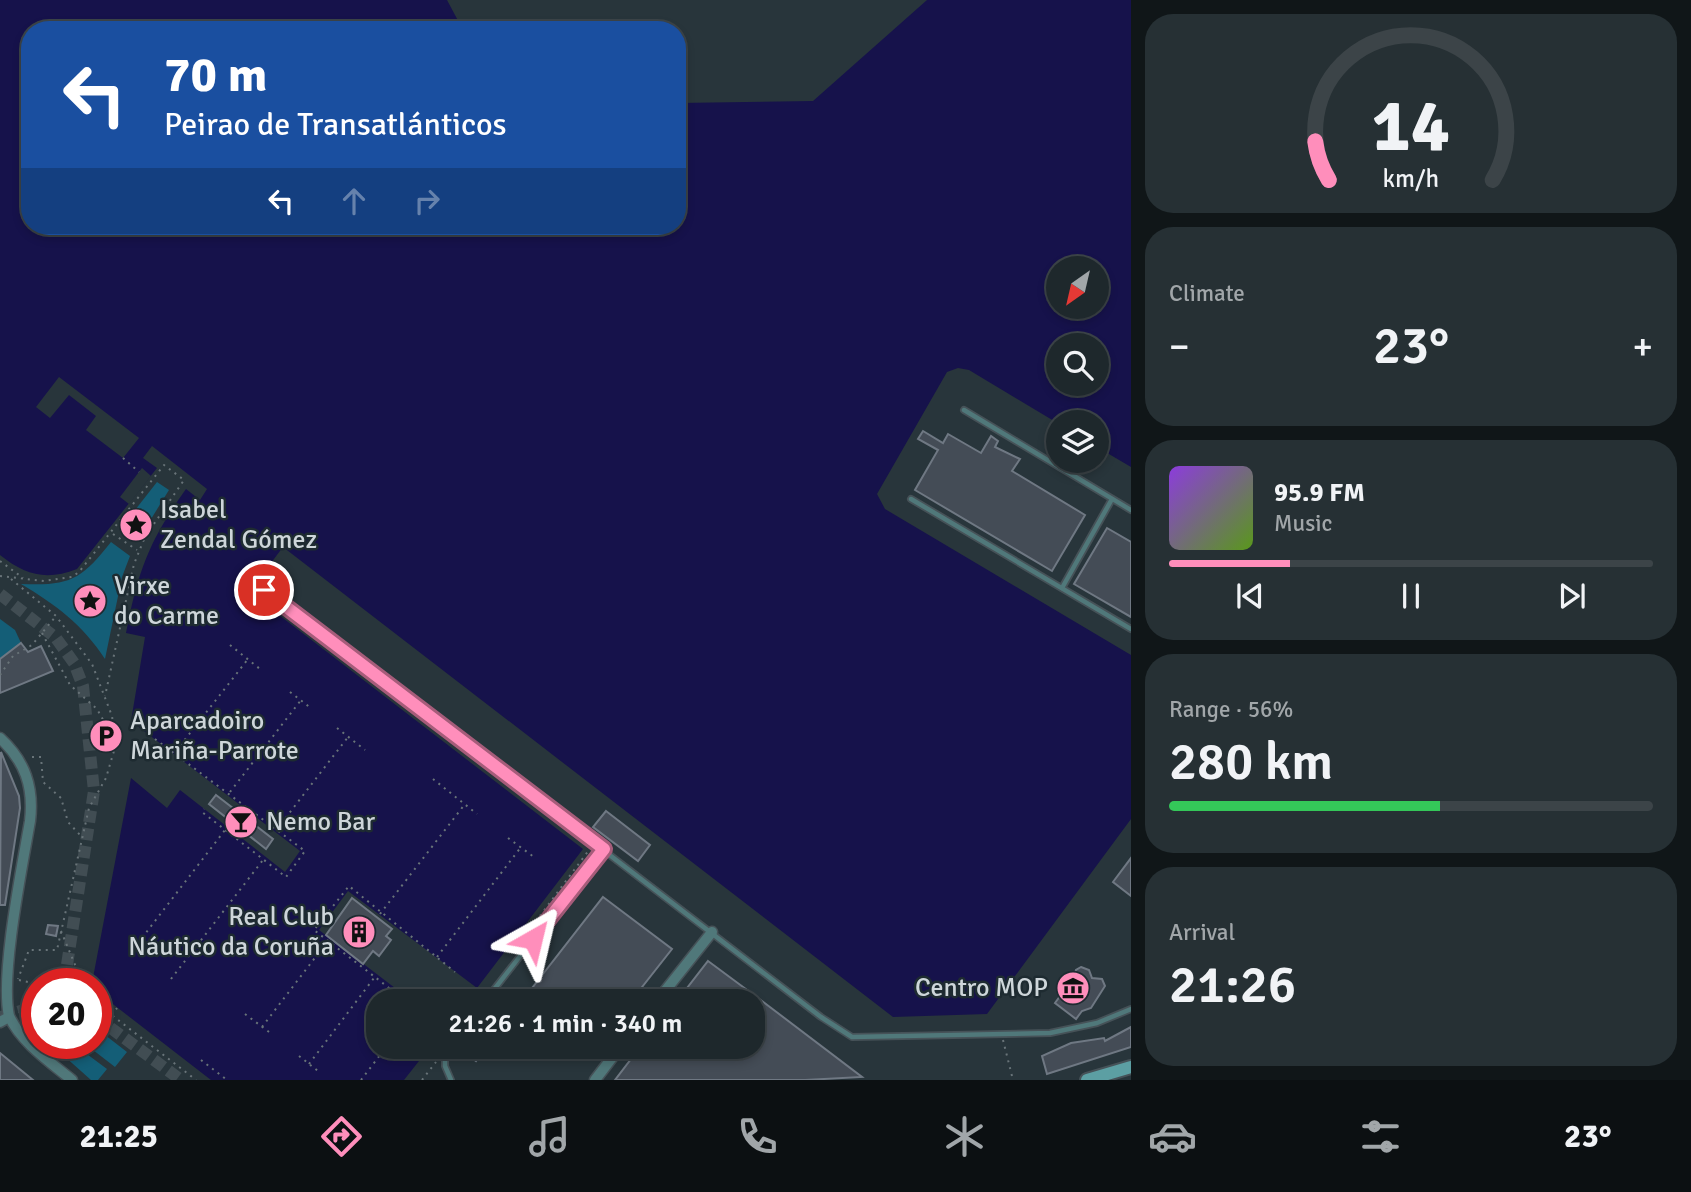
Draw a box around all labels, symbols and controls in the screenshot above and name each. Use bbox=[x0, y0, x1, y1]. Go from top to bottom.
text: 70 m bbox=[164, 45, 267, 105]
icon: left bbox=[49, 49, 140, 140]
text: 14 bbox=[1372, 82, 1450, 171]
text: Peirao de Transatlánticos bbox=[164, 105, 507, 144]
text: km/h bbox=[1383, 162, 1439, 193]
icon: left bbox=[262, 182, 300, 220]
icon: ahead bbox=[335, 182, 373, 220]
icon: right bbox=[408, 182, 446, 220]
north arrow bbox=[1046, 256, 1110, 318]
map controls bbox=[1046, 256, 1109, 473]
text: Climate bbox=[1169, 279, 1245, 308]
text: 23° bbox=[1373, 314, 1449, 378]
text: − bbox=[1169, 323, 1190, 370]
text: + bbox=[1632, 323, 1653, 370]
button: search bbox=[1046, 333, 1109, 396]
button: layers bbox=[1046, 410, 1109, 473]
text: 95.9 FM bbox=[1274, 477, 1365, 509]
place label: Isabel Zendal Gómez bbox=[160, 494, 317, 556]
place icon: Isabel Zendal Gómez bbox=[117, 506, 155, 544]
text: Music bbox=[1274, 509, 1332, 538]
pin bbox=[234, 560, 294, 620]
place label: Virxe do Carme bbox=[114, 570, 219, 632]
icon: arrive bbox=[245, 571, 283, 609]
icon: previous bbox=[1231, 577, 1269, 615]
icon: pause bbox=[1392, 577, 1430, 615]
icon: next bbox=[1553, 577, 1591, 615]
place icon: Virxe do Carme bbox=[71, 582, 109, 620]
text: Range · 56% bbox=[1169, 695, 1293, 724]
place label: Aparcadoiro Mariña-Parrote bbox=[130, 705, 299, 767]
parking icon: Aparcadoiro Mariña-Parrote bbox=[87, 717, 125, 755]
text: 280 km bbox=[1169, 730, 1333, 794]
bar icon: Nemo Bar bbox=[222, 803, 260, 841]
place label: Nemo Bar bbox=[266, 806, 376, 838]
place label: Real Club Náutico da Coruña bbox=[128, 901, 334, 963]
position arrow bbox=[496, 902, 570, 976]
building icon: Real Club Náutico da Coruña bbox=[340, 913, 378, 951]
text: Arrival bbox=[1169, 918, 1235, 947]
text: 21:26 bbox=[1169, 953, 1296, 1017]
speed limit sign: 20 bbox=[21, 968, 112, 1059]
museum icon: Centro MOP bbox=[1054, 969, 1092, 1007]
place label: Centro MOP bbox=[915, 972, 1048, 1004]
text: 21:26 · 1 min · 340 m bbox=[449, 1008, 682, 1040]
icon: directions bbox=[317, 1112, 366, 1161]
icon: music bbox=[525, 1112, 574, 1161]
icon: phone bbox=[733, 1112, 782, 1161]
icon: climate bbox=[940, 1112, 989, 1161]
icon: car bbox=[1148, 1112, 1197, 1161]
icon: filters bbox=[1356, 1112, 1405, 1161]
text: 21:25 bbox=[79, 1117, 158, 1156]
text: 23° bbox=[1564, 1117, 1611, 1156]

